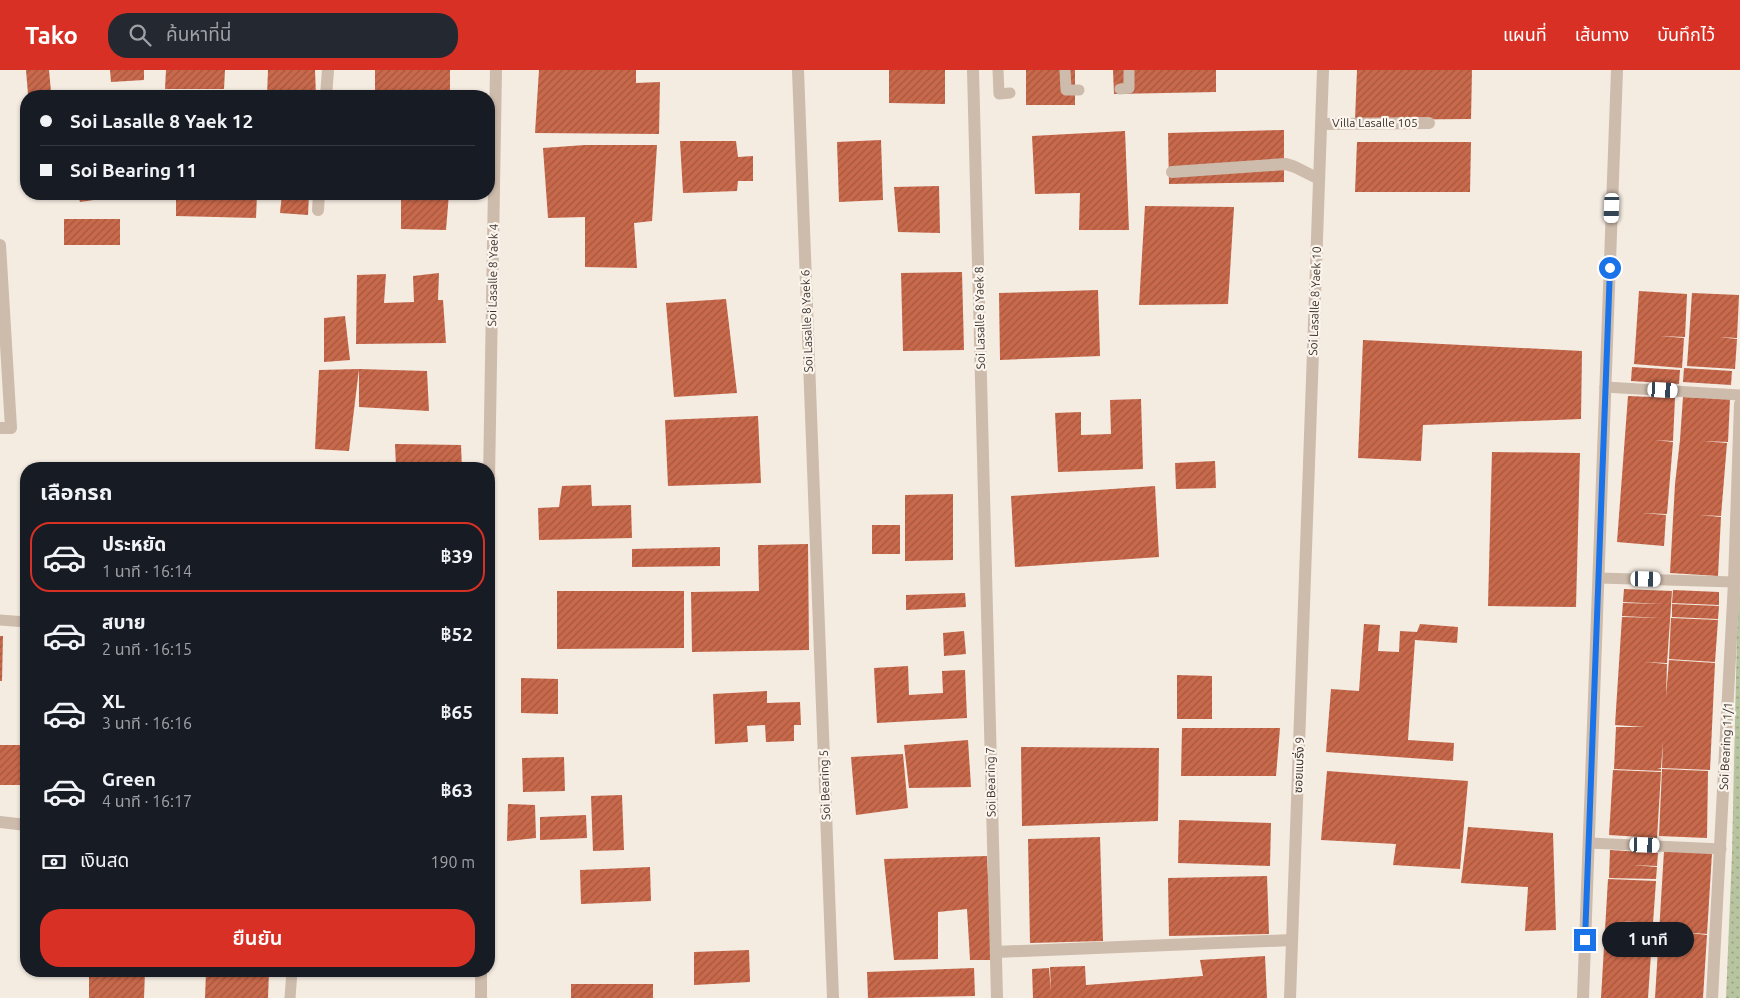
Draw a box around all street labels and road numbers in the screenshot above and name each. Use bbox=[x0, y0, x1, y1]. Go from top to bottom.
street label: Villa Lasalle 105 bbox=[1332, 116, 1418, 129]
street label: Soi Lasalle 8 Yaek 4 bbox=[485, 223, 500, 326]
street label: Soi Lasalle 8 Yaek 10 bbox=[1306, 246, 1323, 356]
street label: Soi Lasalle 8 Yaek 8 bbox=[972, 266, 987, 369]
street label: Soi Lasalle 8 Yaek 6 bbox=[798, 269, 815, 373]
street label: Soi Bearing 11/1 bbox=[1717, 702, 1734, 790]
street label: ซอยแบริ่ง 9 bbox=[1290, 737, 1306, 793]
street label: Soi Bearing 7 bbox=[983, 747, 998, 817]
street label: Soi Bearing 5 bbox=[817, 750, 832, 820]

